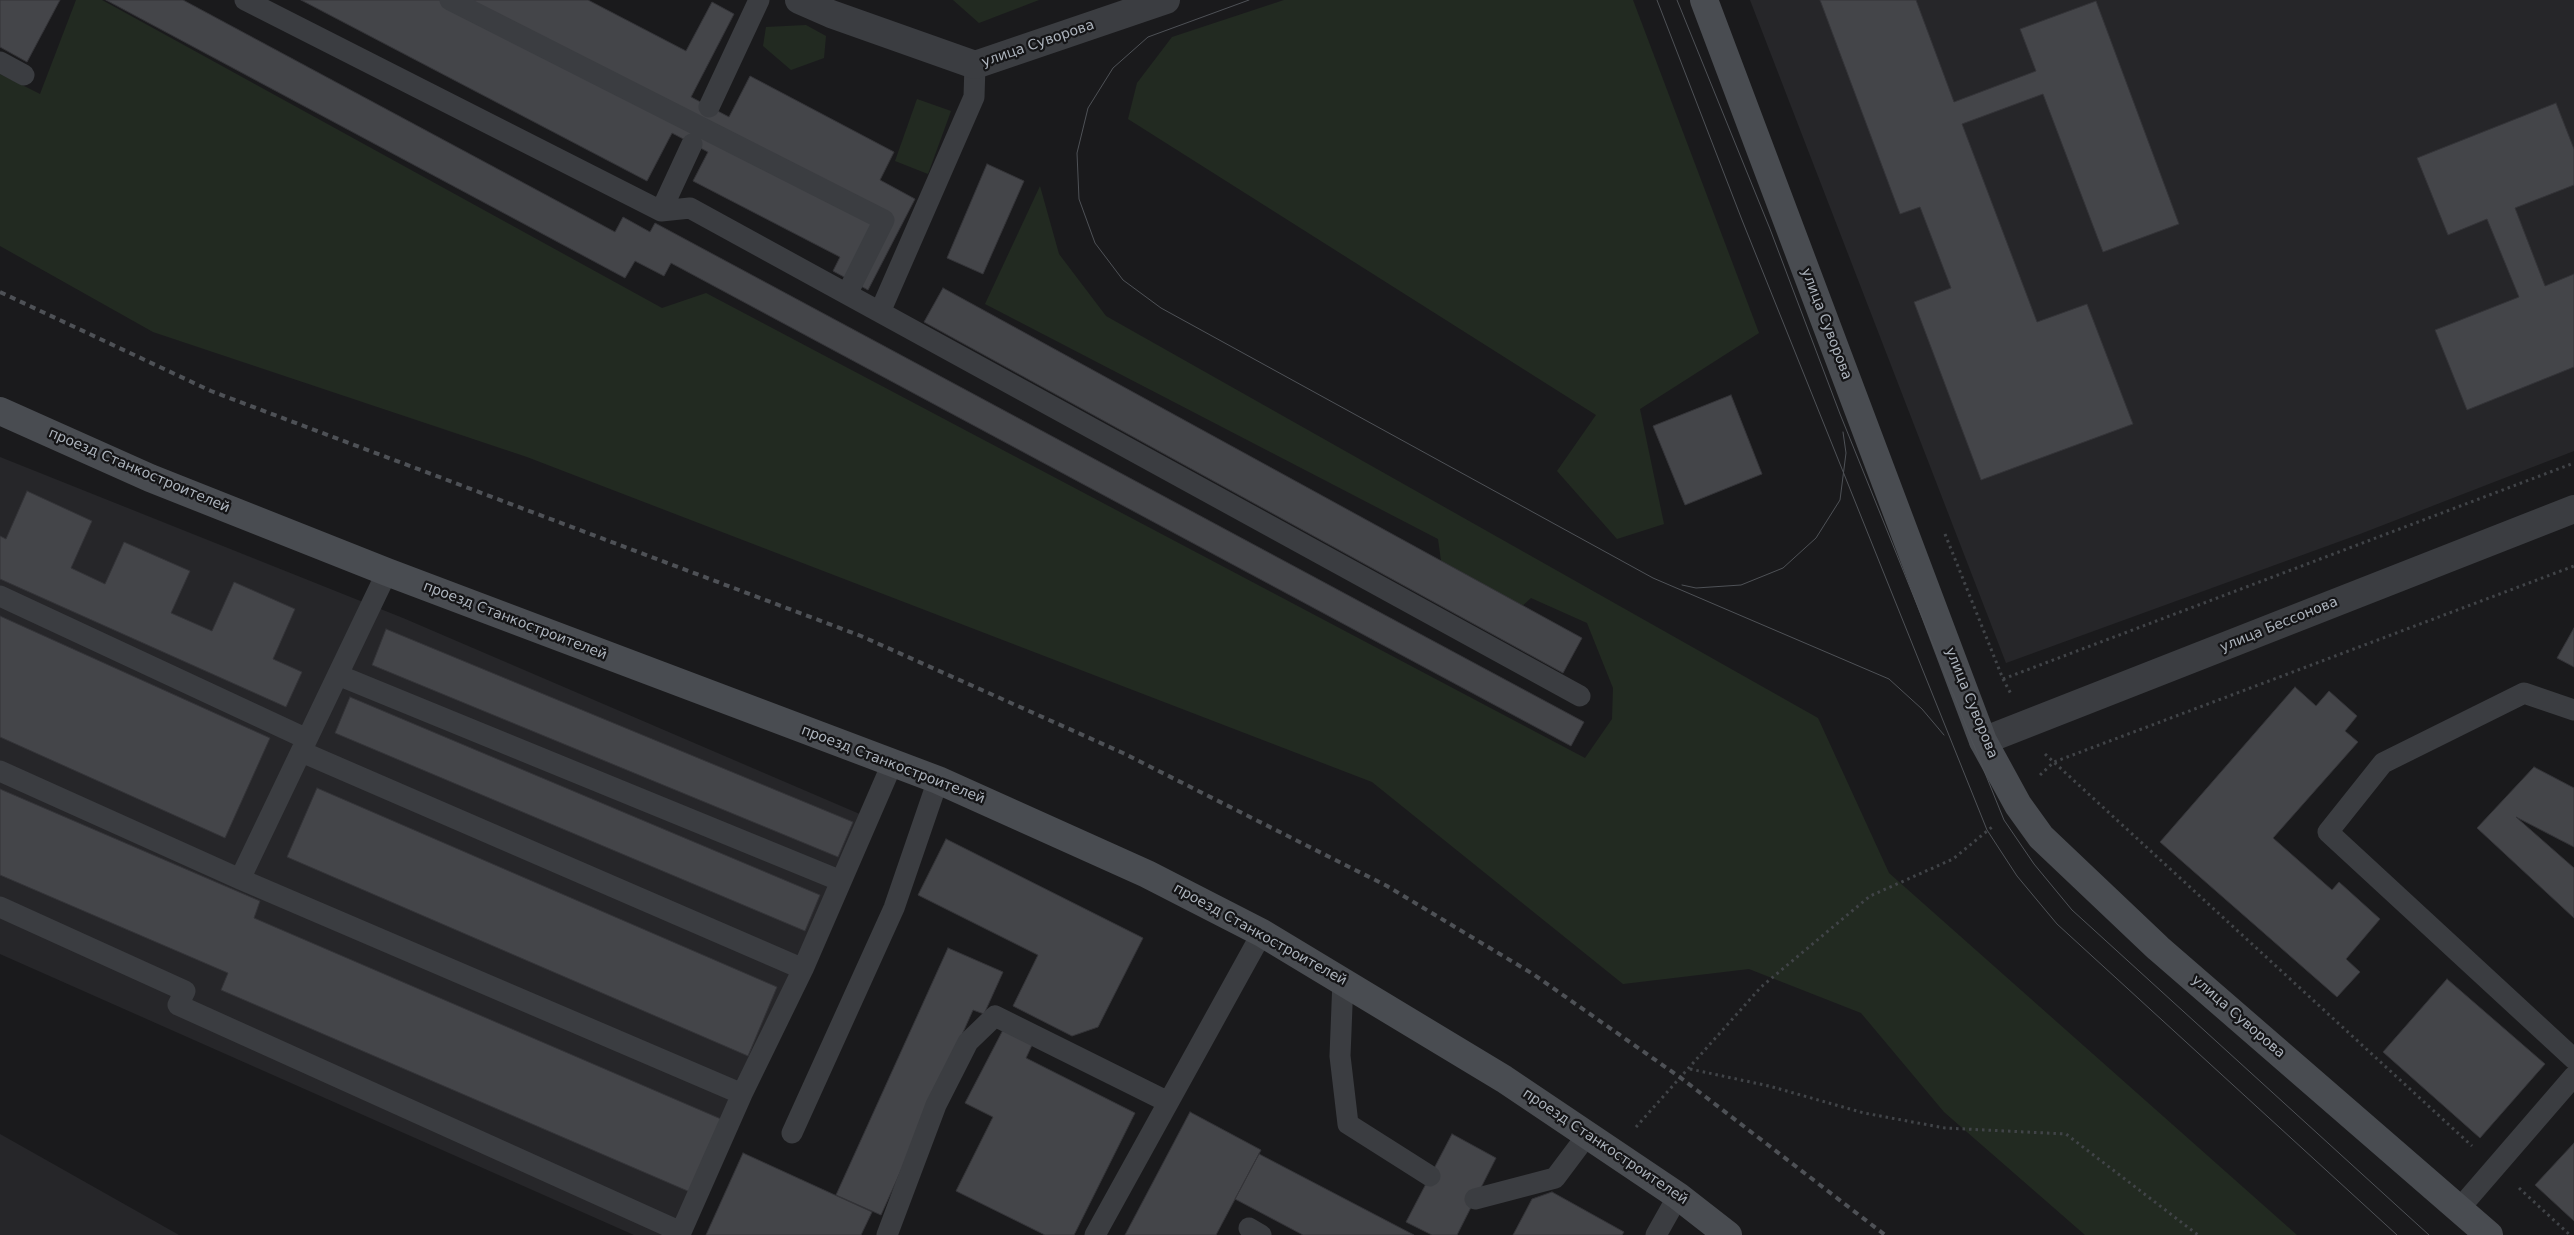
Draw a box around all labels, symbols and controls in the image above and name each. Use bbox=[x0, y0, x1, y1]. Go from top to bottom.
street label: улица Суворова bbox=[979, 17, 1097, 71]
street label: улица Суворова bbox=[1797, 266, 1855, 382]
street label: проезд Станкостроителей bbox=[46, 425, 232, 517]
street label: проезд Станкостроителей bbox=[421, 578, 609, 664]
street label: улица Бессонова bbox=[2218, 594, 2340, 656]
street label: улица Суворова bbox=[1941, 645, 2001, 761]
street label: проезд Станкостроителей bbox=[799, 722, 987, 808]
street label: проезд Станкостроителей bbox=[1171, 880, 1349, 990]
street label: улица Суворова bbox=[2188, 972, 2288, 1062]
street label: проезд Станкостроителей bbox=[1519, 1085, 1691, 1209]

